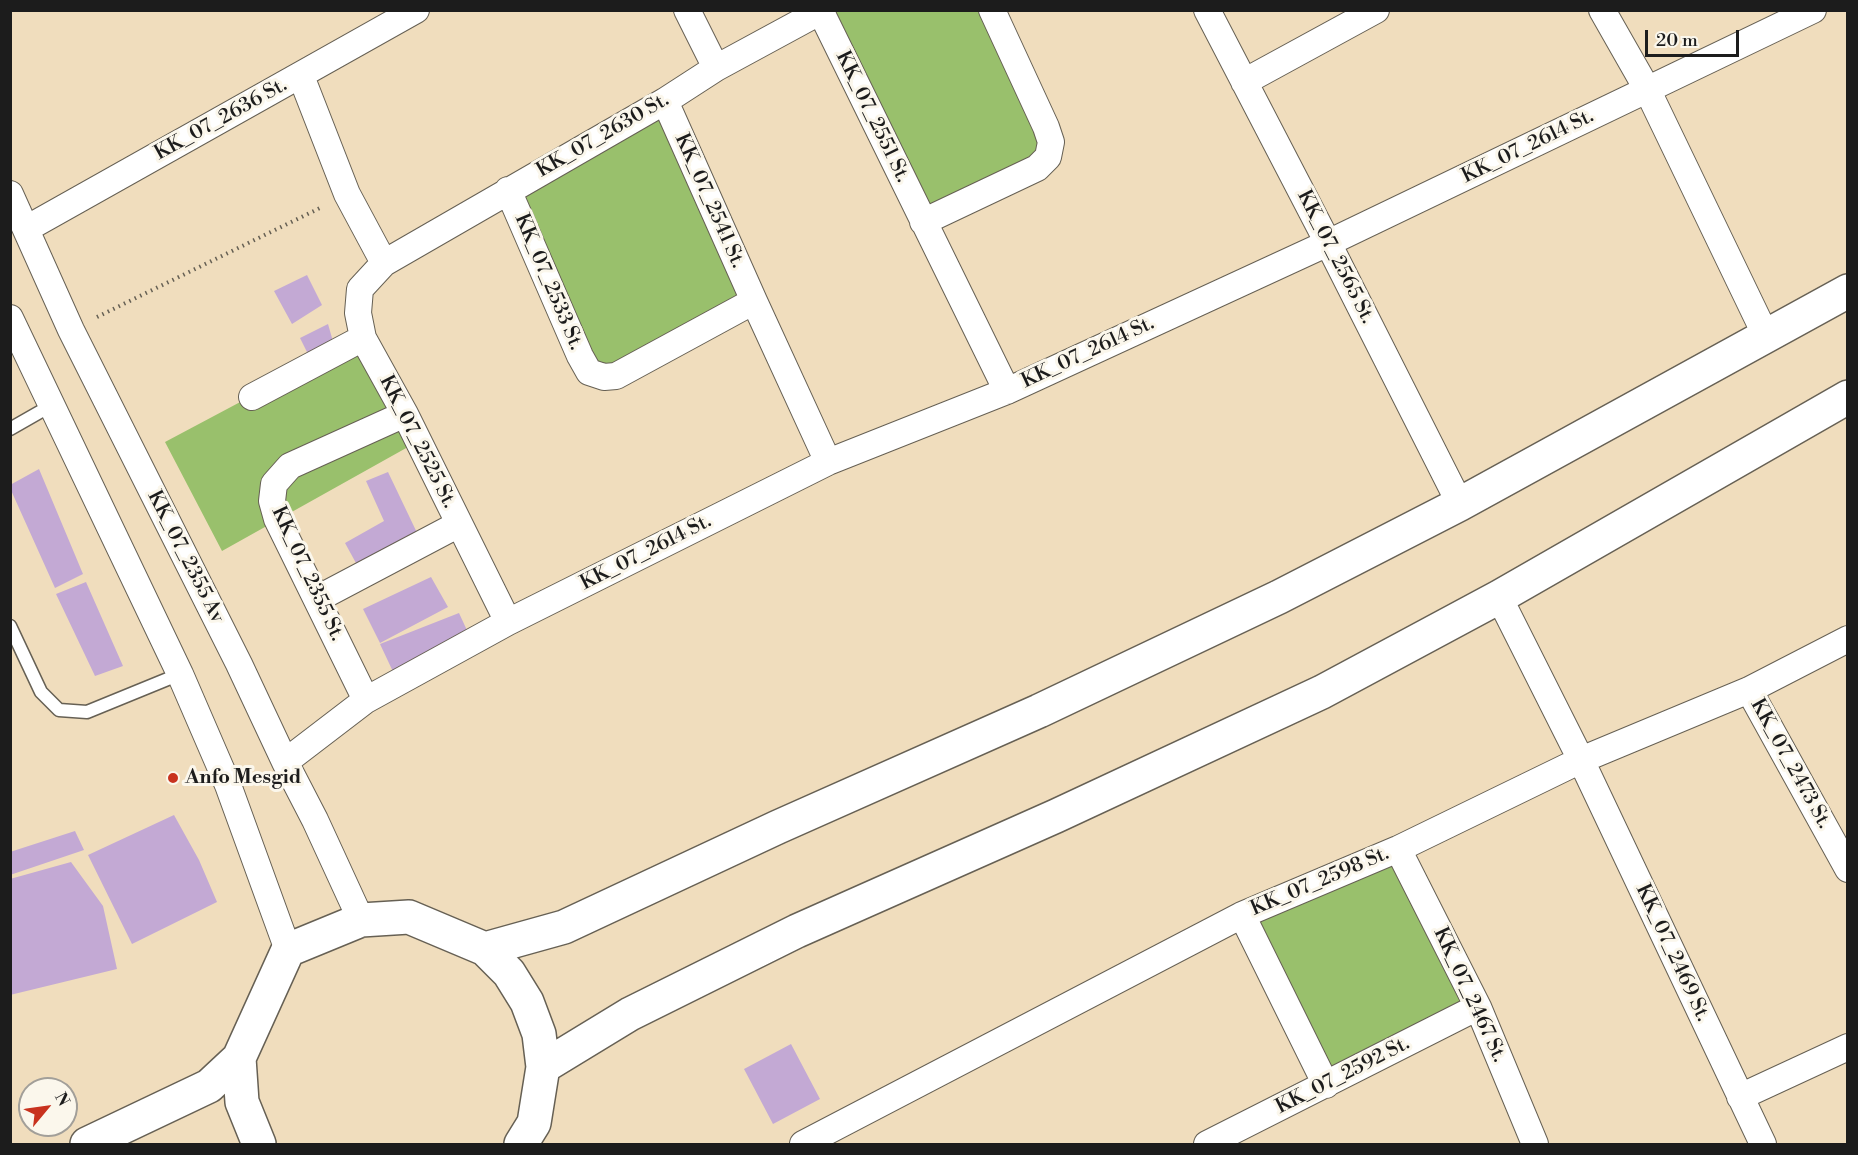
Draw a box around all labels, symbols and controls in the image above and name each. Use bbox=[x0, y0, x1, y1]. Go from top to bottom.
scale bar bbox=[1648, 18, 1742, 56]
text: 20 m bbox=[1656, 29, 1698, 52]
street label: KK_07_2551 St. bbox=[830, 47, 914, 187]
street label: KK_07_2636 St. bbox=[151, 74, 291, 166]
street label: KK_07_2630 St. bbox=[533, 88, 673, 184]
street label: KK_07_2614 St. bbox=[1458, 105, 1598, 189]
street label: KK_07_2541 St. bbox=[669, 130, 749, 272]
street label: KK_07_2565 St. bbox=[1291, 186, 1379, 328]
street label: KK_07_2533 St. bbox=[509, 210, 587, 354]
street label: KK_07_2614 St. bbox=[1018, 312, 1158, 394]
street label: KK_07_2525 St. bbox=[373, 372, 461, 512]
street label: KK_07_2355 Av bbox=[141, 487, 229, 627]
street label: KK_07_2355 St. bbox=[265, 503, 349, 645]
street label: KK_07_2614 St. bbox=[577, 510, 715, 596]
street label: KK_07_2473 St. bbox=[1744, 695, 1836, 833]
place label: Anfo Mesgid bbox=[185, 766, 301, 790]
marker: Anfo Mesgid bbox=[166, 771, 180, 785]
street label: KK_07_2598 St. bbox=[1247, 842, 1393, 922]
street label: KK_07_2469 St. bbox=[1630, 881, 1714, 1025]
street label: KK_07_2467 St. bbox=[1427, 924, 1511, 1066]
street label: KK_07_2592 St. bbox=[1272, 1032, 1414, 1120]
north arrow bbox=[18, 1077, 78, 1137]
text: N bbox=[50, 1089, 74, 1110]

